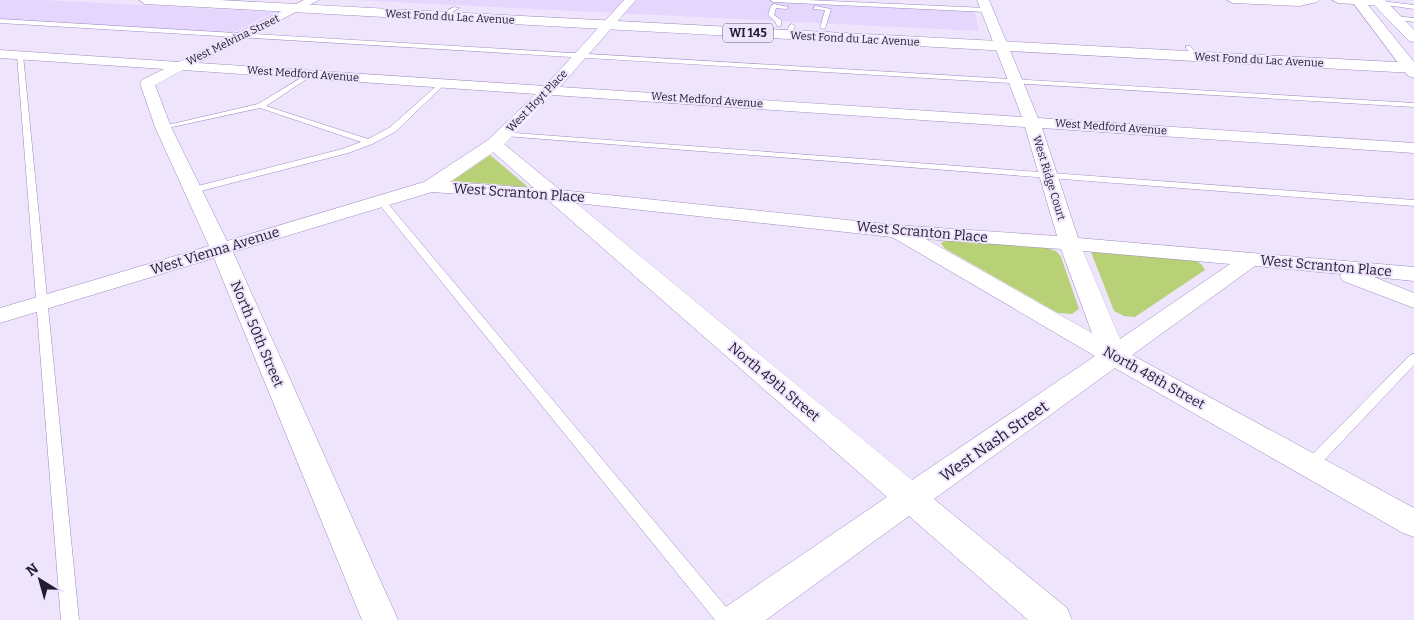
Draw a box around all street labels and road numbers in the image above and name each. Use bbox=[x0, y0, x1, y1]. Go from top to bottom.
street label: West Fond du Lac Avenue bbox=[385, 7, 515, 27]
street label: West Melvina Street bbox=[184, 12, 282, 68]
road number: WI 145 bbox=[723, 23, 773, 42]
street label: West Fond du Lac Avenue bbox=[790, 29, 920, 49]
street label: West Fond du Lac Avenue bbox=[1194, 50, 1324, 70]
street label: West Medford Avenue bbox=[247, 64, 359, 84]
street label: West Hoyt Place bbox=[504, 67, 570, 135]
street label: West Medford Avenue bbox=[651, 90, 763, 110]
street label: West Medford Avenue bbox=[1055, 117, 1167, 137]
street label: West Ridge Court bbox=[1030, 134, 1068, 222]
street label: West Scranton Place bbox=[453, 180, 585, 206]
street label: West Scranton Place bbox=[856, 218, 988, 246]
street label: West Vienna Avenue bbox=[149, 223, 281, 279]
street label: West Scranton Place bbox=[1260, 252, 1392, 280]
street label: North 50th Street bbox=[227, 278, 287, 390]
street label: North 49th Street bbox=[725, 339, 823, 425]
street label: North 48th Street bbox=[1100, 343, 1208, 413]
street label: West Nash Street bbox=[936, 396, 1052, 485]

